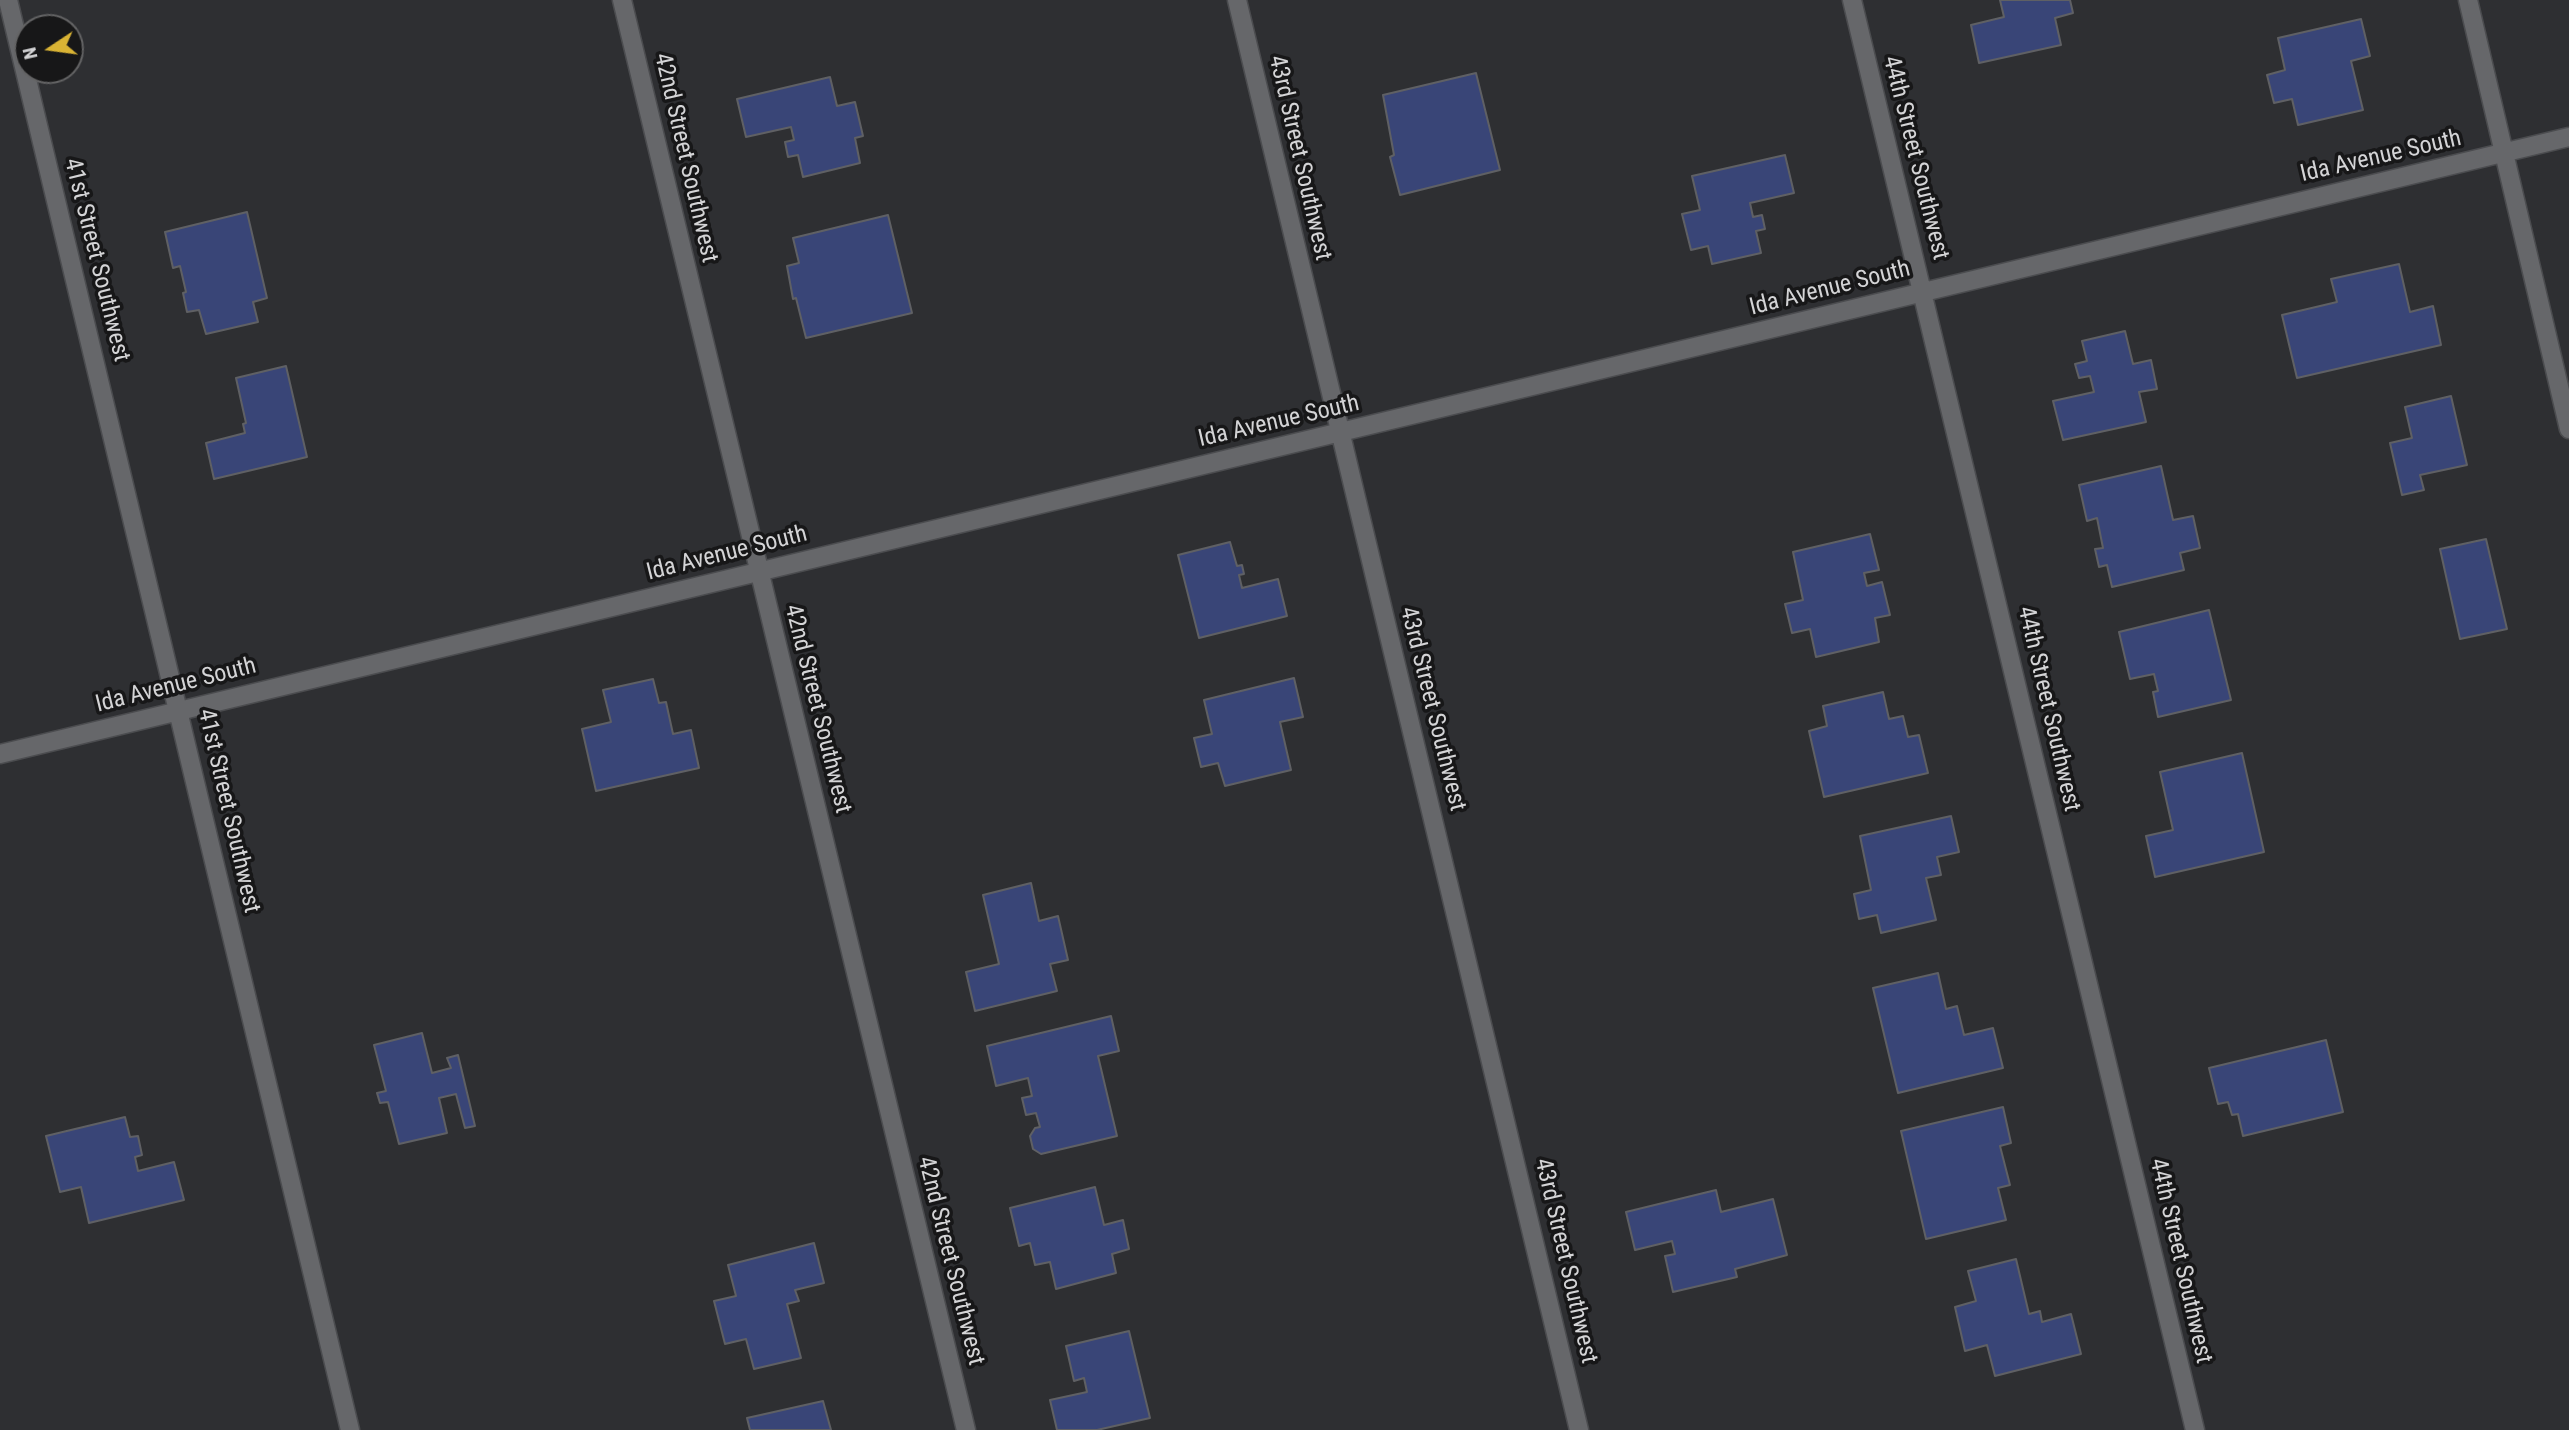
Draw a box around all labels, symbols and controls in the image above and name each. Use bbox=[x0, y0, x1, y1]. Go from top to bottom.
north arrow bbox=[14, 14, 84, 84]
text: N bbox=[17, 45, 43, 62]
street label: 42nd Street Southwest bbox=[647, 50, 723, 266]
street label: 43rd Street Southwest bbox=[1261, 53, 1337, 263]
street label: 44th Street Southwest bbox=[1876, 53, 1954, 263]
street label: Ida Avenue South bbox=[2298, 124, 2464, 190]
street label: 41st Street Southwest bbox=[57, 155, 135, 365]
street label: Ida Avenue South bbox=[1747, 255, 1913, 323]
street label: Ida Avenue South bbox=[1196, 389, 1362, 455]
street label: Ida Avenue South bbox=[644, 520, 810, 588]
street label: 42nd Street Southwest bbox=[777, 602, 857, 816]
street label: 43rd Street Southwest bbox=[1393, 604, 1471, 814]
street label: 44th Street Southwest bbox=[2010, 604, 2086, 814]
street label: Ida Avenue South bbox=[93, 652, 259, 720]
street label: 41st Street Southwest bbox=[190, 706, 266, 916]
street label: 42nd Street Southwest bbox=[910, 1154, 990, 1368]
street label: 43rd Street Southwest bbox=[1527, 1156, 1603, 1366]
street label: 44th Street Southwest bbox=[2142, 1156, 2218, 1366]

